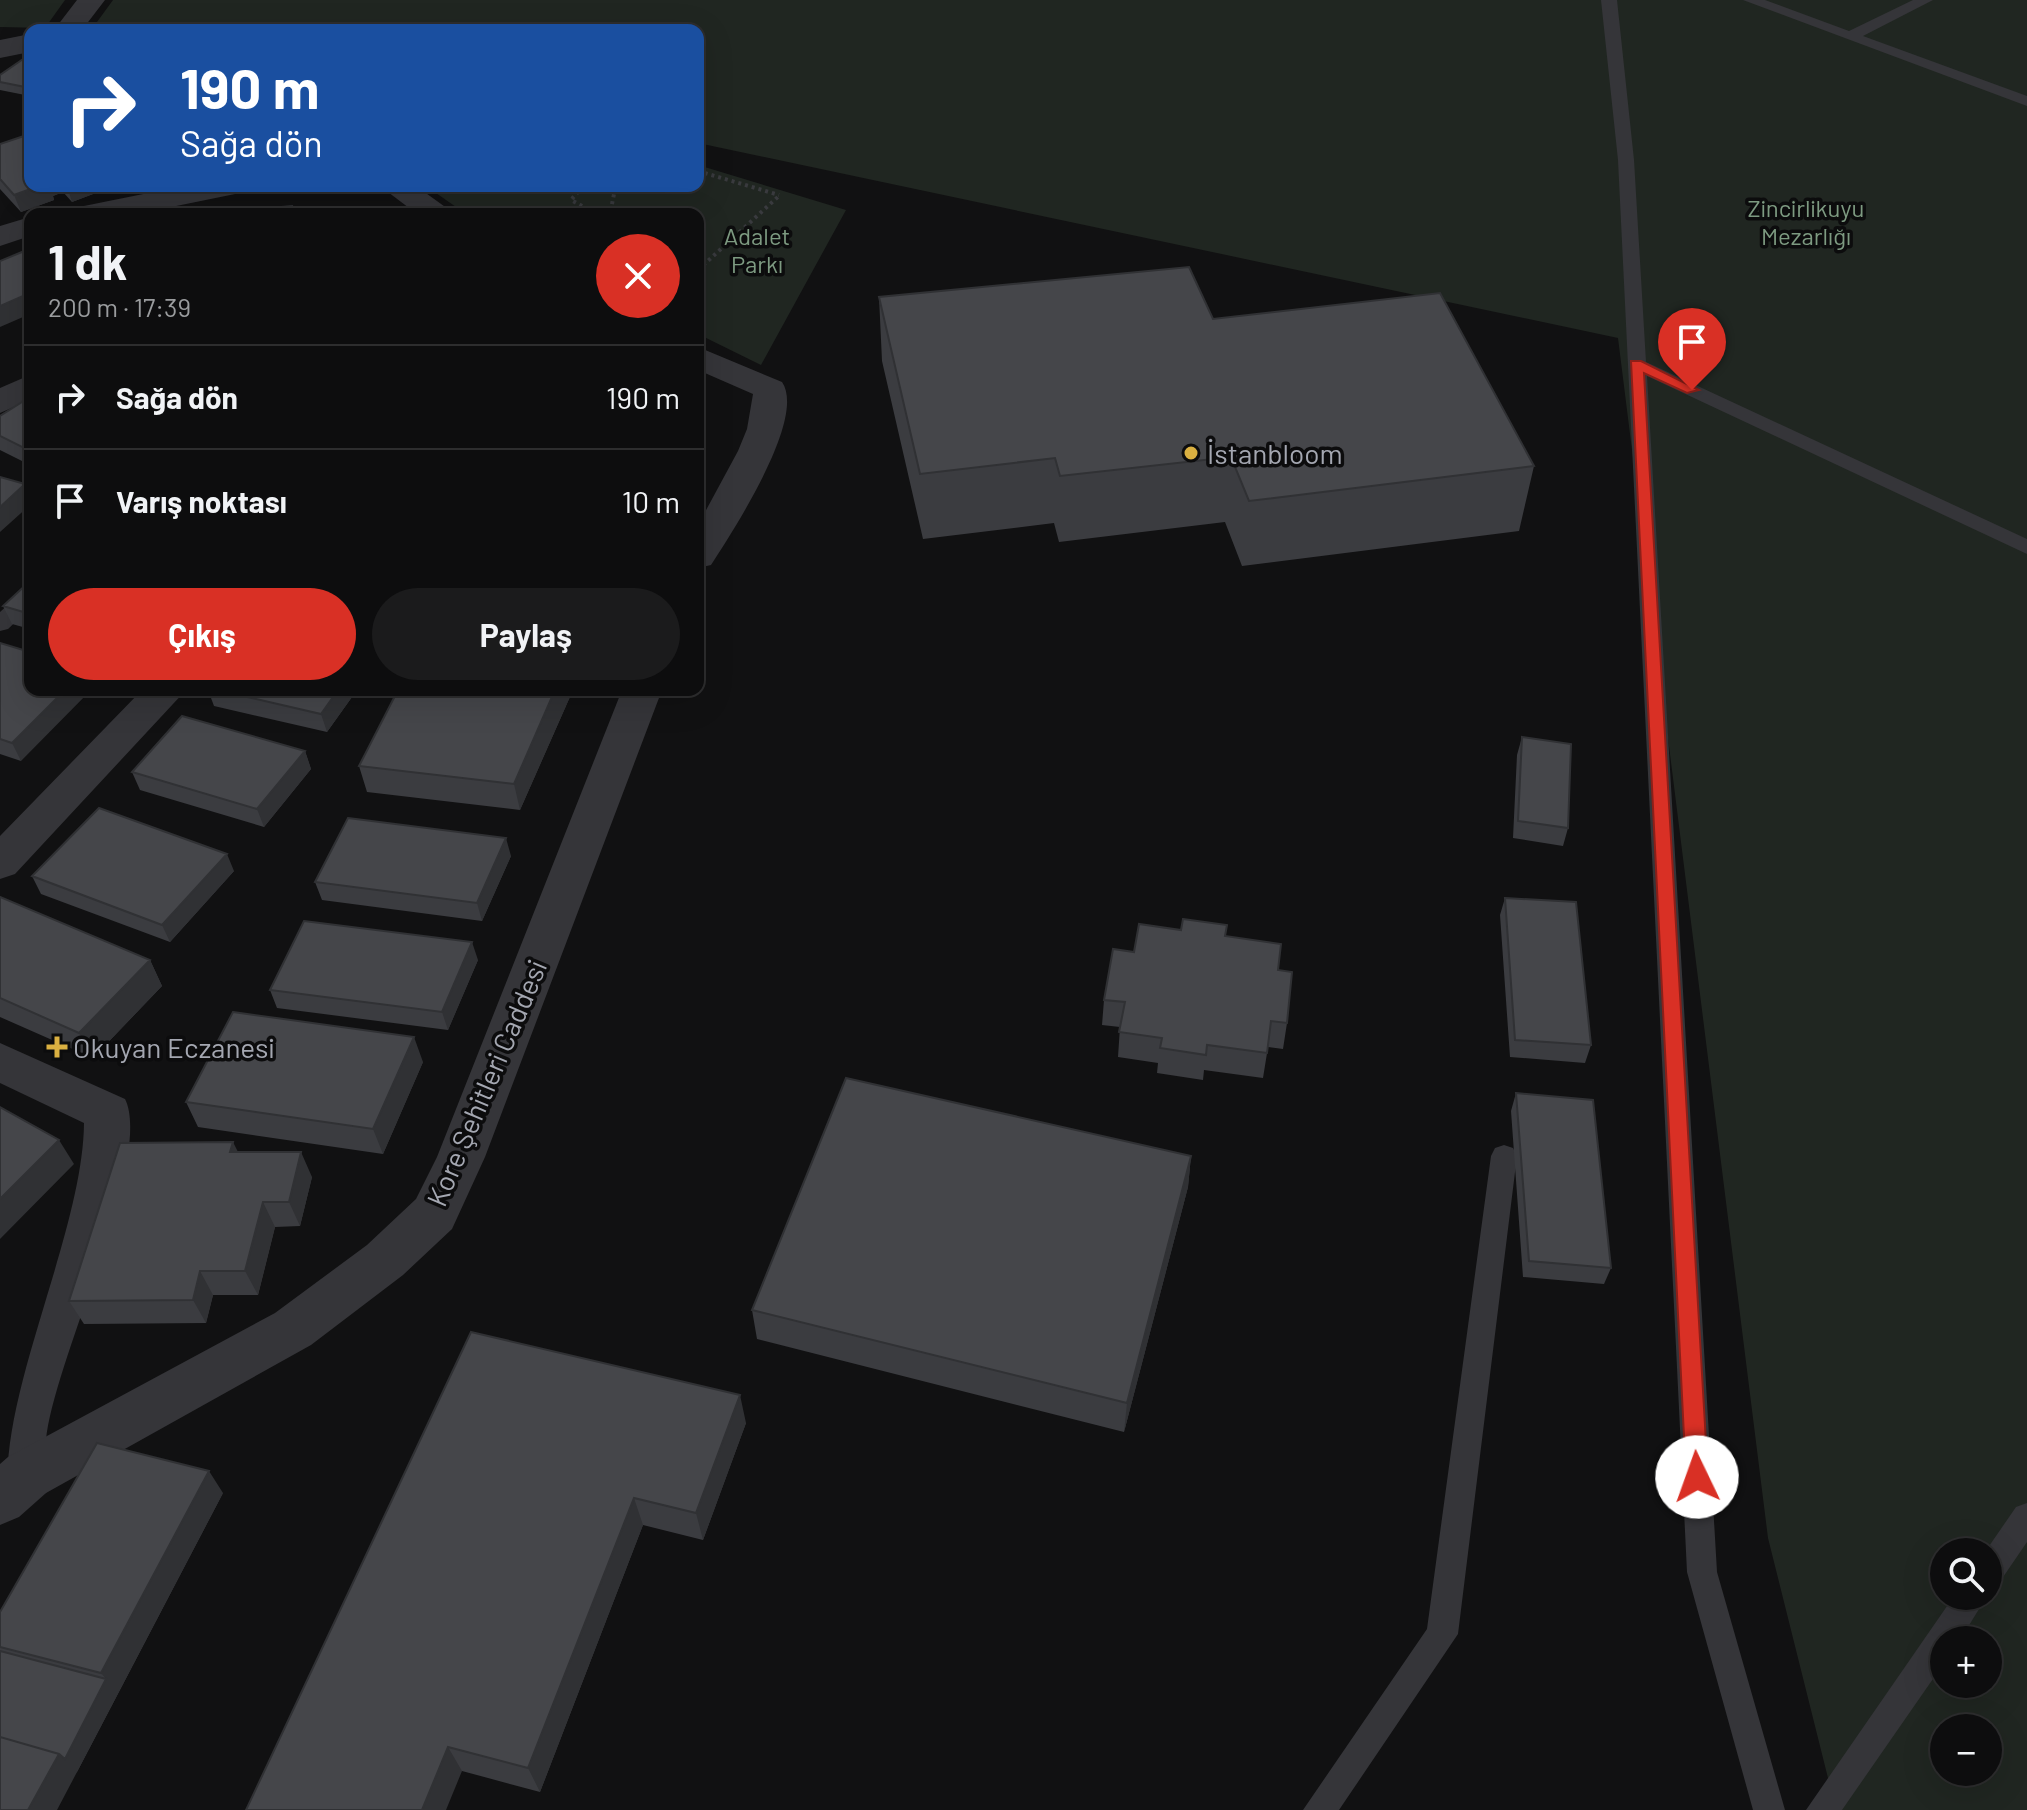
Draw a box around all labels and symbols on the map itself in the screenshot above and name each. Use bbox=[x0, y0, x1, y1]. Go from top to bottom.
park label: Zincirlikuyu Mezarlığı bbox=[1748, 193, 1864, 250]
park label: Adalet Parkı bbox=[724, 221, 790, 278]
pin bbox=[1658, 308, 1726, 390]
place label: İstanbloom bbox=[1207, 436, 1343, 470]
marker: İstanbloom bbox=[1182, 444, 1200, 462]
street label: Kore Şehitleri Caddesi bbox=[419, 955, 553, 1211]
place label: Okuyan Eczanesi bbox=[73, 1030, 274, 1064]
marker: Okuyan Eczanesi bbox=[48, 1038, 66, 1056]
position arrow bbox=[1655, 1435, 1739, 1519]

